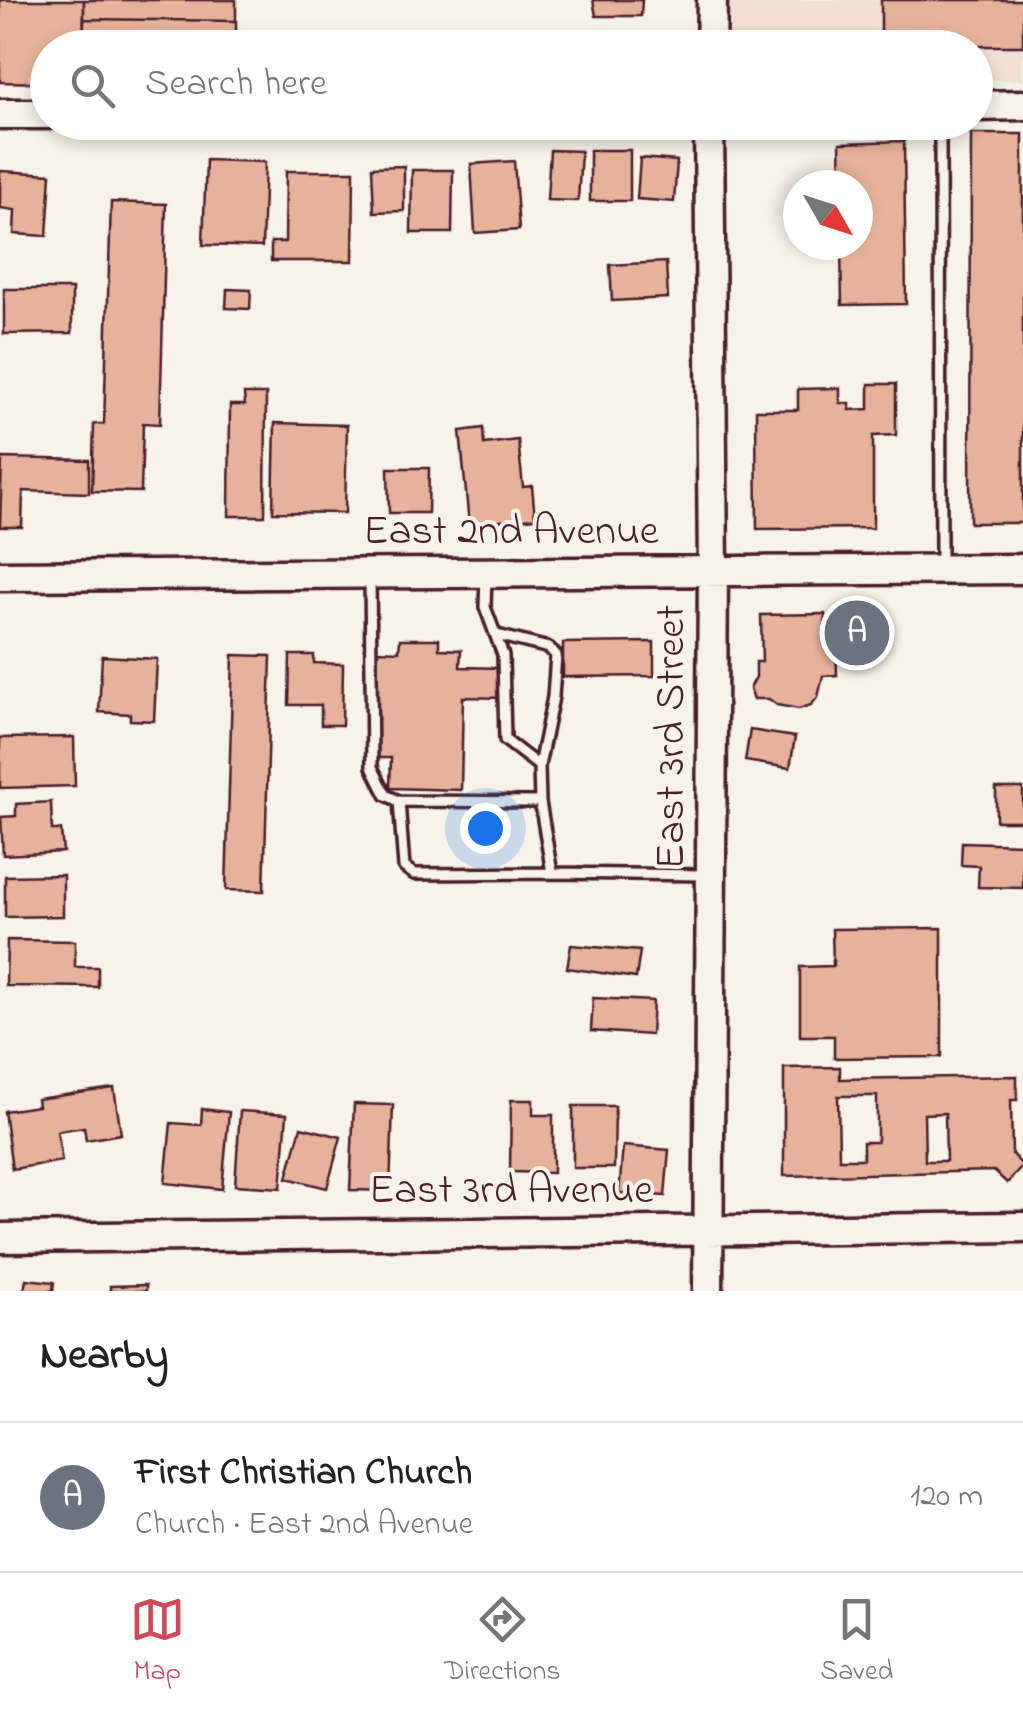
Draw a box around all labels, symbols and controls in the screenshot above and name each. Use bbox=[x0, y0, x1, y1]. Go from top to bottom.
search box bbox=[30, 30, 993, 140]
text: Search here bbox=[145, 57, 327, 113]
icon: search bbox=[65, 58, 120, 113]
north arrow bbox=[783, 170, 873, 260]
street label: East 2nd Avenue bbox=[363, 502, 659, 563]
pin: A bbox=[824, 596, 890, 670]
street label: East 3rd Street bbox=[642, 605, 703, 869]
your location bbox=[460, 803, 511, 854]
street label: East 3rd Avenue bbox=[369, 1161, 653, 1222]
text: Nearby bbox=[40, 1326, 168, 1387]
text: First Christian Church bbox=[135, 1446, 472, 1502]
text: A bbox=[63, 1474, 82, 1521]
text: 120 m bbox=[910, 1474, 983, 1521]
text: Church · East 2nd Avenue bbox=[135, 1502, 473, 1549]
tab: Map bbox=[130, 1592, 185, 1693]
tab: Directions bbox=[444, 1592, 561, 1693]
tab: Saved bbox=[820, 1592, 893, 1693]

